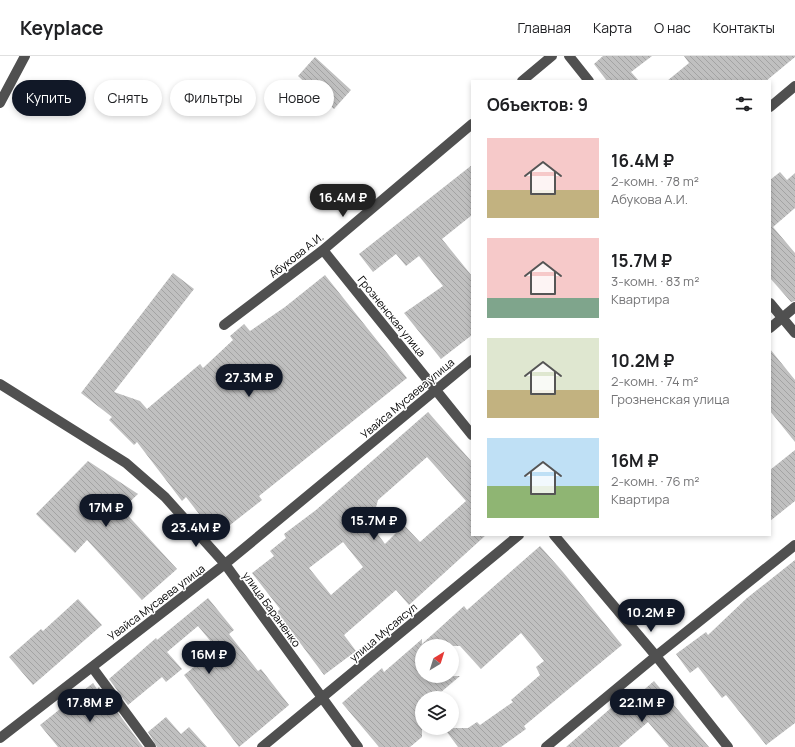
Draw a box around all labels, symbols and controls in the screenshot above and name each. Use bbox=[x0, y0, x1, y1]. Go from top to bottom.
text: Keyplace bbox=[20, 15, 103, 41]
text: Главная bbox=[518, 18, 571, 37]
text: Карта bbox=[593, 18, 632, 37]
text: О нас bbox=[654, 18, 691, 37]
text: Контакты bbox=[713, 18, 775, 37]
chip: Купить bbox=[12, 80, 86, 116]
chip: Снять bbox=[94, 80, 162, 116]
chip: Фильтры bbox=[170, 80, 256, 116]
chip: Новое bbox=[264, 80, 334, 116]
text: Объектов: 9 bbox=[487, 93, 588, 116]
icon: filters bbox=[733, 93, 755, 115]
text: 16.4M ₽ bbox=[611, 149, 674, 172]
icon: home bbox=[519, 154, 567, 202]
text: 2-комн. · 78 m² bbox=[611, 172, 699, 190]
pin: 16.4M ₽ bbox=[306, 184, 380, 218]
text: 16.4M ₽ bbox=[319, 188, 367, 206]
text: Абукова А.И. bbox=[611, 190, 688, 208]
street label: Абукова А.И. bbox=[266, 229, 326, 281]
text: 15.7M ₽ bbox=[611, 249, 672, 272]
icon: home bbox=[519, 254, 567, 302]
street label: Грозненская улица bbox=[355, 272, 429, 360]
text: 3-комн. · 83 m² bbox=[611, 272, 699, 290]
text: Квартира bbox=[611, 290, 670, 308]
text: 10.2M ₽ bbox=[611, 349, 675, 372]
street label: Увайса Мусаева улица bbox=[357, 354, 457, 442]
icon: home bbox=[519, 354, 567, 402]
pin: 27.3M ₽ bbox=[212, 364, 286, 398]
text: 27.3M ₽ bbox=[225, 368, 273, 386]
text: 2-комн. · 74 m² bbox=[611, 372, 698, 390]
text: Грозненская улица bbox=[611, 390, 729, 408]
text: 16M ₽ bbox=[611, 449, 659, 472]
icon: home bbox=[519, 454, 567, 502]
text: 2-комн. · 76 m² bbox=[611, 472, 699, 490]
text: Квартира bbox=[611, 490, 670, 508]
pin: 17M ₽ bbox=[78, 494, 134, 528]
text: 17M ₽ bbox=[88, 498, 124, 516]
pin: 15.7M ₽ bbox=[337, 507, 411, 541]
text: 15.7M ₽ bbox=[351, 511, 397, 529]
pin: 23.4M ₽ bbox=[159, 514, 233, 548]
text: 23.4M ₽ bbox=[171, 518, 221, 536]
street label: Увайса Мусаева улица bbox=[104, 561, 208, 643]
street label: улица Бараненко bbox=[240, 568, 305, 650]
street label: улица Мусаясул bbox=[346, 599, 420, 665]
pin: 10.2M ₽ bbox=[614, 599, 688, 633]
text: 10.2M ₽ bbox=[627, 603, 675, 621]
north arrow bbox=[415, 639, 459, 683]
map controls bbox=[415, 639, 459, 735]
pin: 16M ₽ bbox=[181, 641, 237, 675]
text: 16M ₽ bbox=[191, 645, 227, 663]
pin: 17.8M ₽ bbox=[53, 689, 127, 723]
pin: 22.1M ₽ bbox=[605, 689, 679, 723]
button: layers bbox=[415, 691, 459, 735]
text: 17.8M ₽ bbox=[67, 693, 113, 711]
text: 22.1M ₽ bbox=[619, 693, 665, 711]

